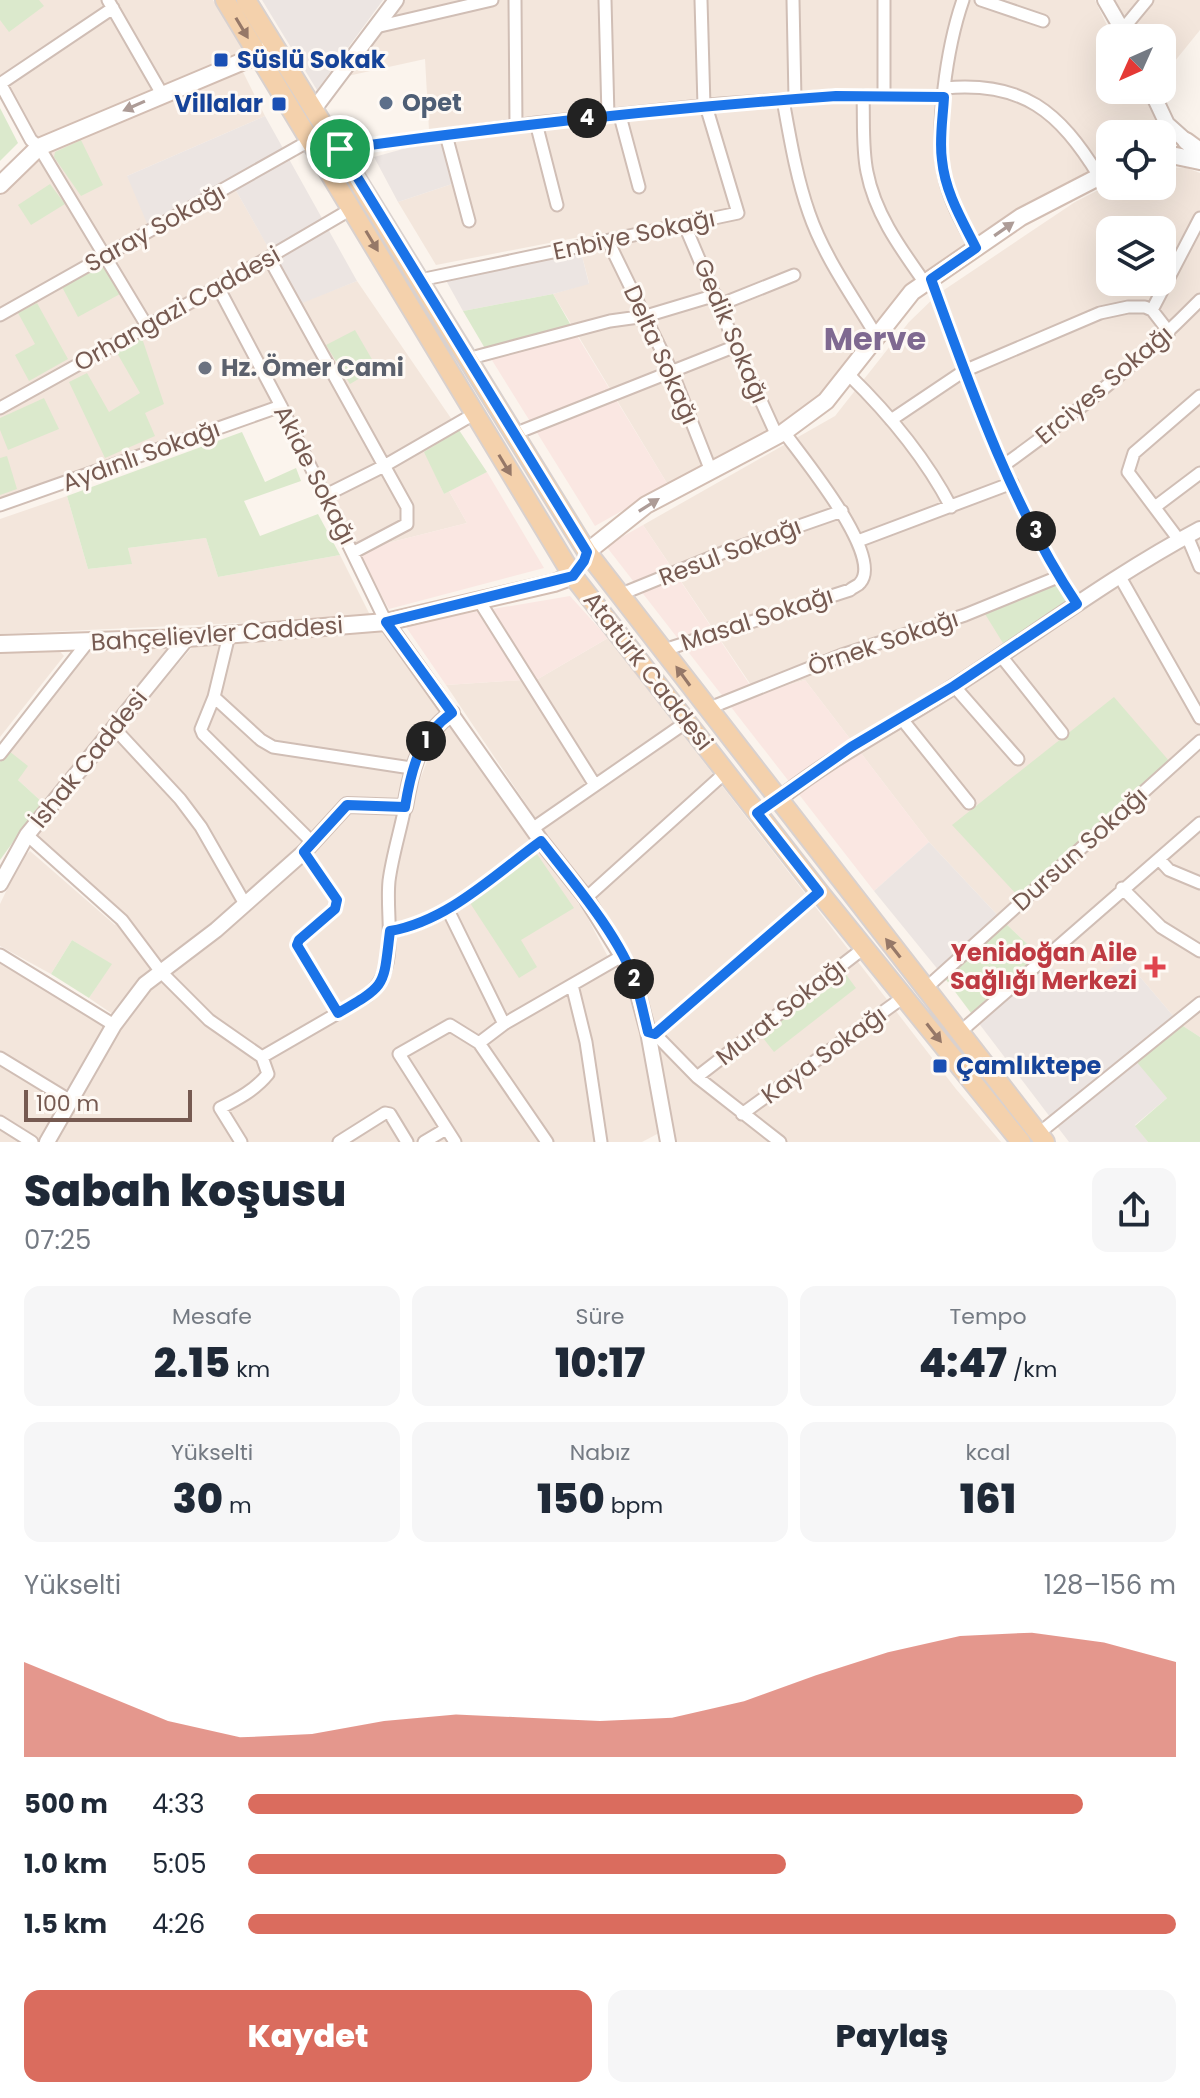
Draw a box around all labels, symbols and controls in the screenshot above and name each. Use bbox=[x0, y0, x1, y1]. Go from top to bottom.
one-way arrow bbox=[235, 17, 249, 39]
north arrow bbox=[1096, 24, 1176, 104]
map controls bbox=[1096, 24, 1176, 296]
place label: Süslü Sokak bbox=[237, 43, 386, 76]
marker: Süslü Sokak bbox=[212, 51, 230, 69]
place label: Opet bbox=[402, 86, 462, 119]
place label: Villalar bbox=[174, 87, 263, 120]
marker: Opet bbox=[377, 94, 395, 112]
marker: Villalar bbox=[270, 95, 288, 113]
pin: 4 bbox=[567, 98, 607, 138]
one-way arrow bbox=[123, 99, 146, 112]
text: 4 bbox=[580, 102, 594, 133]
pin bbox=[306, 115, 374, 183]
button: locate bbox=[1096, 120, 1176, 200]
icon: arrive bbox=[318, 127, 362, 171]
street label: Saray Sokağı bbox=[79, 175, 231, 280]
street label: Enbiye Sokağı bbox=[550, 201, 718, 268]
button: layers bbox=[1096, 216, 1176, 296]
one-way arrow bbox=[993, 222, 1014, 237]
one-way arrow bbox=[365, 230, 379, 252]
street label: Orhangazi Caddesi bbox=[68, 238, 286, 379]
street label: Gedik Sokağı bbox=[686, 253, 777, 408]
street label: Delta Sokağı bbox=[616, 280, 707, 430]
district label: Merve bbox=[824, 316, 926, 361]
street label: Erciyes Sokağı bbox=[1028, 318, 1179, 452]
place label: Hz. Ömer Cami bbox=[221, 351, 404, 384]
marker: Hz. Ömer Cami bbox=[196, 359, 214, 377]
street label: Akide Sokağı bbox=[266, 400, 365, 550]
street label: Aydınlı Sokağı bbox=[57, 412, 224, 499]
one-way arrow bbox=[498, 454, 512, 476]
one-way arrow bbox=[638, 498, 660, 512]
street label: Resul Sokağı bbox=[654, 509, 806, 594]
pin: 3 bbox=[1016, 511, 1056, 551]
text: 3 bbox=[1029, 515, 1043, 546]
street label: Masal Sokağı bbox=[677, 578, 837, 659]
street label: Atatürk Caddesi bbox=[576, 584, 721, 757]
street label: Örnek Sokağı bbox=[803, 601, 962, 684]
street label: Bahçelievler Caddesi bbox=[90, 608, 344, 659]
one-way arrow bbox=[675, 665, 691, 687]
street label: İshak Caddesi bbox=[23, 683, 155, 835]
pin: 1 bbox=[406, 721, 446, 761]
text: 1 bbox=[422, 725, 430, 756]
street label: Dursun Sokağı bbox=[1005, 779, 1154, 918]
place label: Yenidoğan Aile Sağlığı Merkezi bbox=[950, 936, 1137, 997]
one-way arrow bbox=[886, 938, 902, 958]
street label: Murat Sokağı bbox=[709, 950, 853, 1073]
marker: Yenidoğan Aile Sağlığı Merkezi bbox=[1144, 956, 1166, 978]
pin: 2 bbox=[614, 959, 654, 999]
text: 2 bbox=[628, 963, 640, 994]
street label: Kaya Sokağı bbox=[755, 998, 893, 1111]
one-way arrow bbox=[925, 1023, 941, 1043]
place label: Çamlıktepe bbox=[956, 1049, 1101, 1082]
marker: Çamlıktepe bbox=[931, 1057, 949, 1075]
scale bar bbox=[24, 1086, 192, 1122]
text: 100 m bbox=[36, 1088, 99, 1119]
text: Sabah koşusu bbox=[24, 1160, 346, 1221]
button: share bbox=[1092, 1168, 1176, 1252]
text: 07:25 bbox=[24, 1222, 91, 1258]
text: Mesafe bbox=[172, 1301, 252, 1332]
text: Süre bbox=[576, 1301, 624, 1332]
text: Tempo bbox=[949, 1301, 1027, 1332]
text: 2.15 bbox=[154, 1335, 230, 1391]
text: 10:17 bbox=[555, 1335, 645, 1391]
text: 4:47 bbox=[919, 1335, 1007, 1391]
text: km bbox=[230, 1354, 270, 1385]
text: /km bbox=[1007, 1354, 1057, 1385]
text: Yükselti bbox=[171, 1437, 253, 1468]
text: Nabız bbox=[570, 1437, 630, 1468]
text: kcal bbox=[966, 1437, 1010, 1468]
text: 30 bbox=[172, 1471, 223, 1527]
text: 150 bbox=[537, 1471, 605, 1527]
text: 161 bbox=[960, 1471, 1016, 1527]
text: m bbox=[223, 1490, 252, 1521]
text: bpm bbox=[605, 1490, 663, 1521]
text: Yükselti bbox=[24, 1567, 121, 1603]
text: 128–156 m bbox=[1044, 1567, 1176, 1603]
text: 500 m bbox=[24, 1786, 108, 1822]
text: 4:33 bbox=[152, 1786, 205, 1822]
text: 1.0 km bbox=[24, 1846, 107, 1882]
text: 5:05 bbox=[152, 1846, 207, 1882]
text: 1.5 km bbox=[24, 1906, 107, 1942]
text: 4:26 bbox=[152, 1906, 205, 1942]
button: Kaydet bbox=[24, 1990, 592, 2082]
button: Paylaş bbox=[608, 1990, 1176, 2082]

